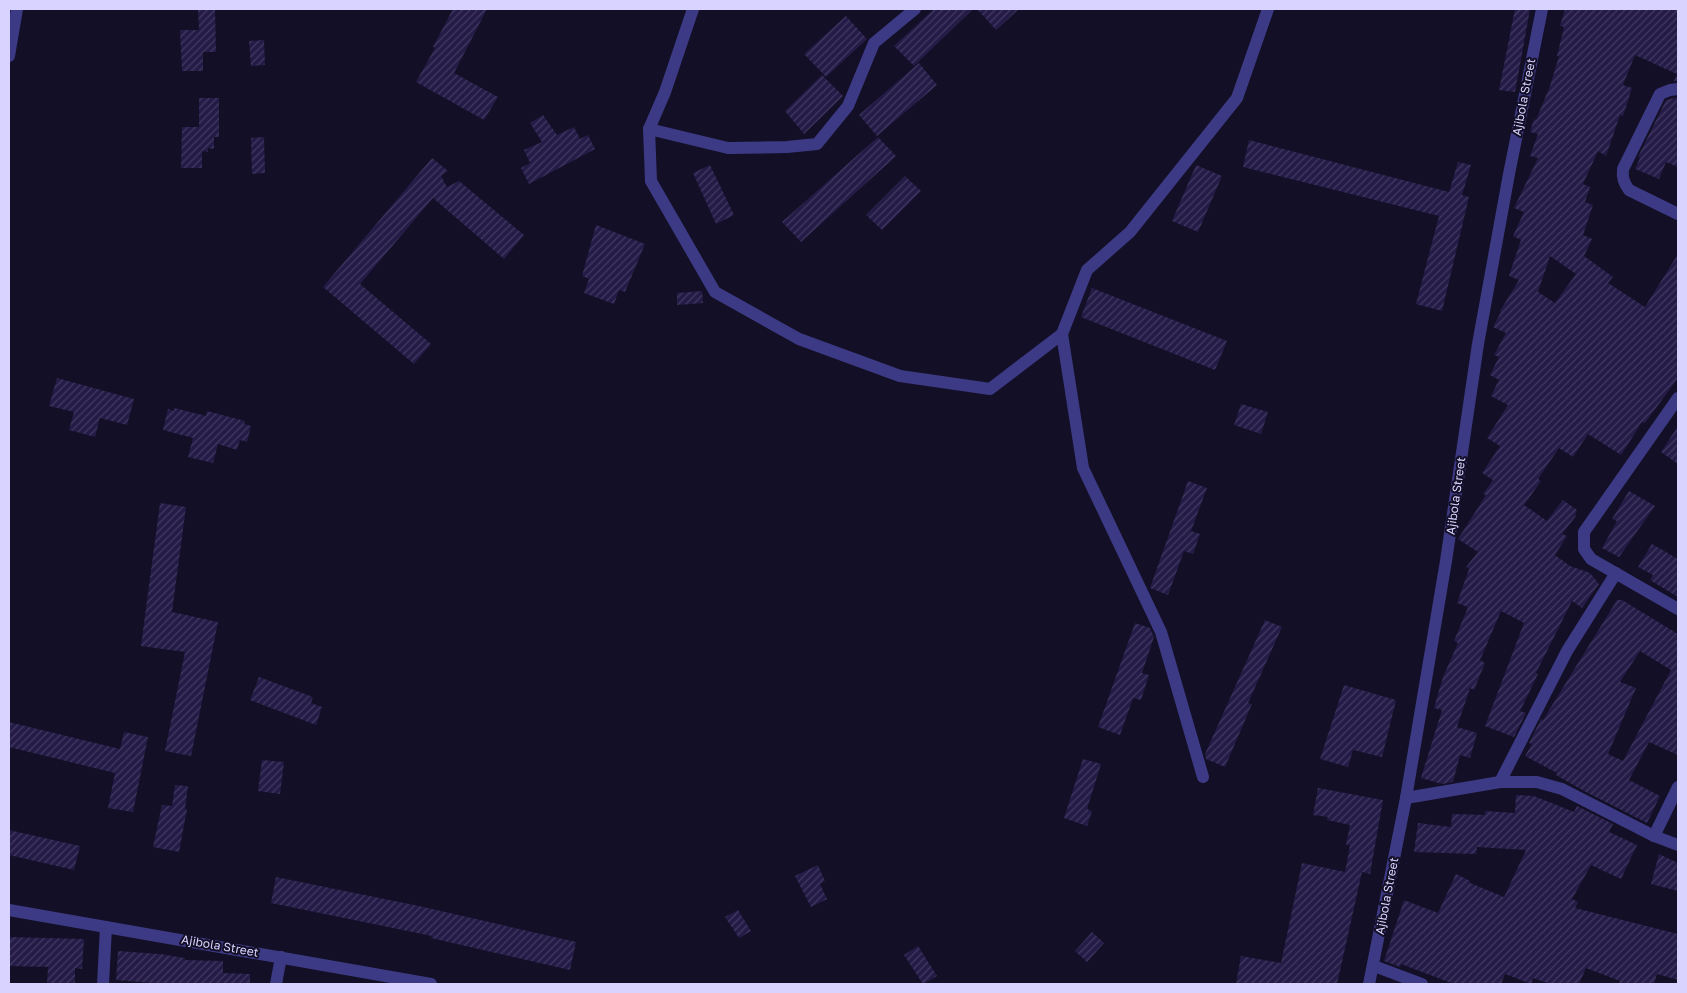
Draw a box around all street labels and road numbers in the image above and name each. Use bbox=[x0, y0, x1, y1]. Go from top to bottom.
street label: Ajibola Street bbox=[1509, 57, 1538, 137]
street label: Ajibola Street bbox=[1443, 456, 1468, 536]
street label: Ajibola Street bbox=[1372, 856, 1401, 936]
street label: Ajibola Street bbox=[180, 931, 260, 960]

